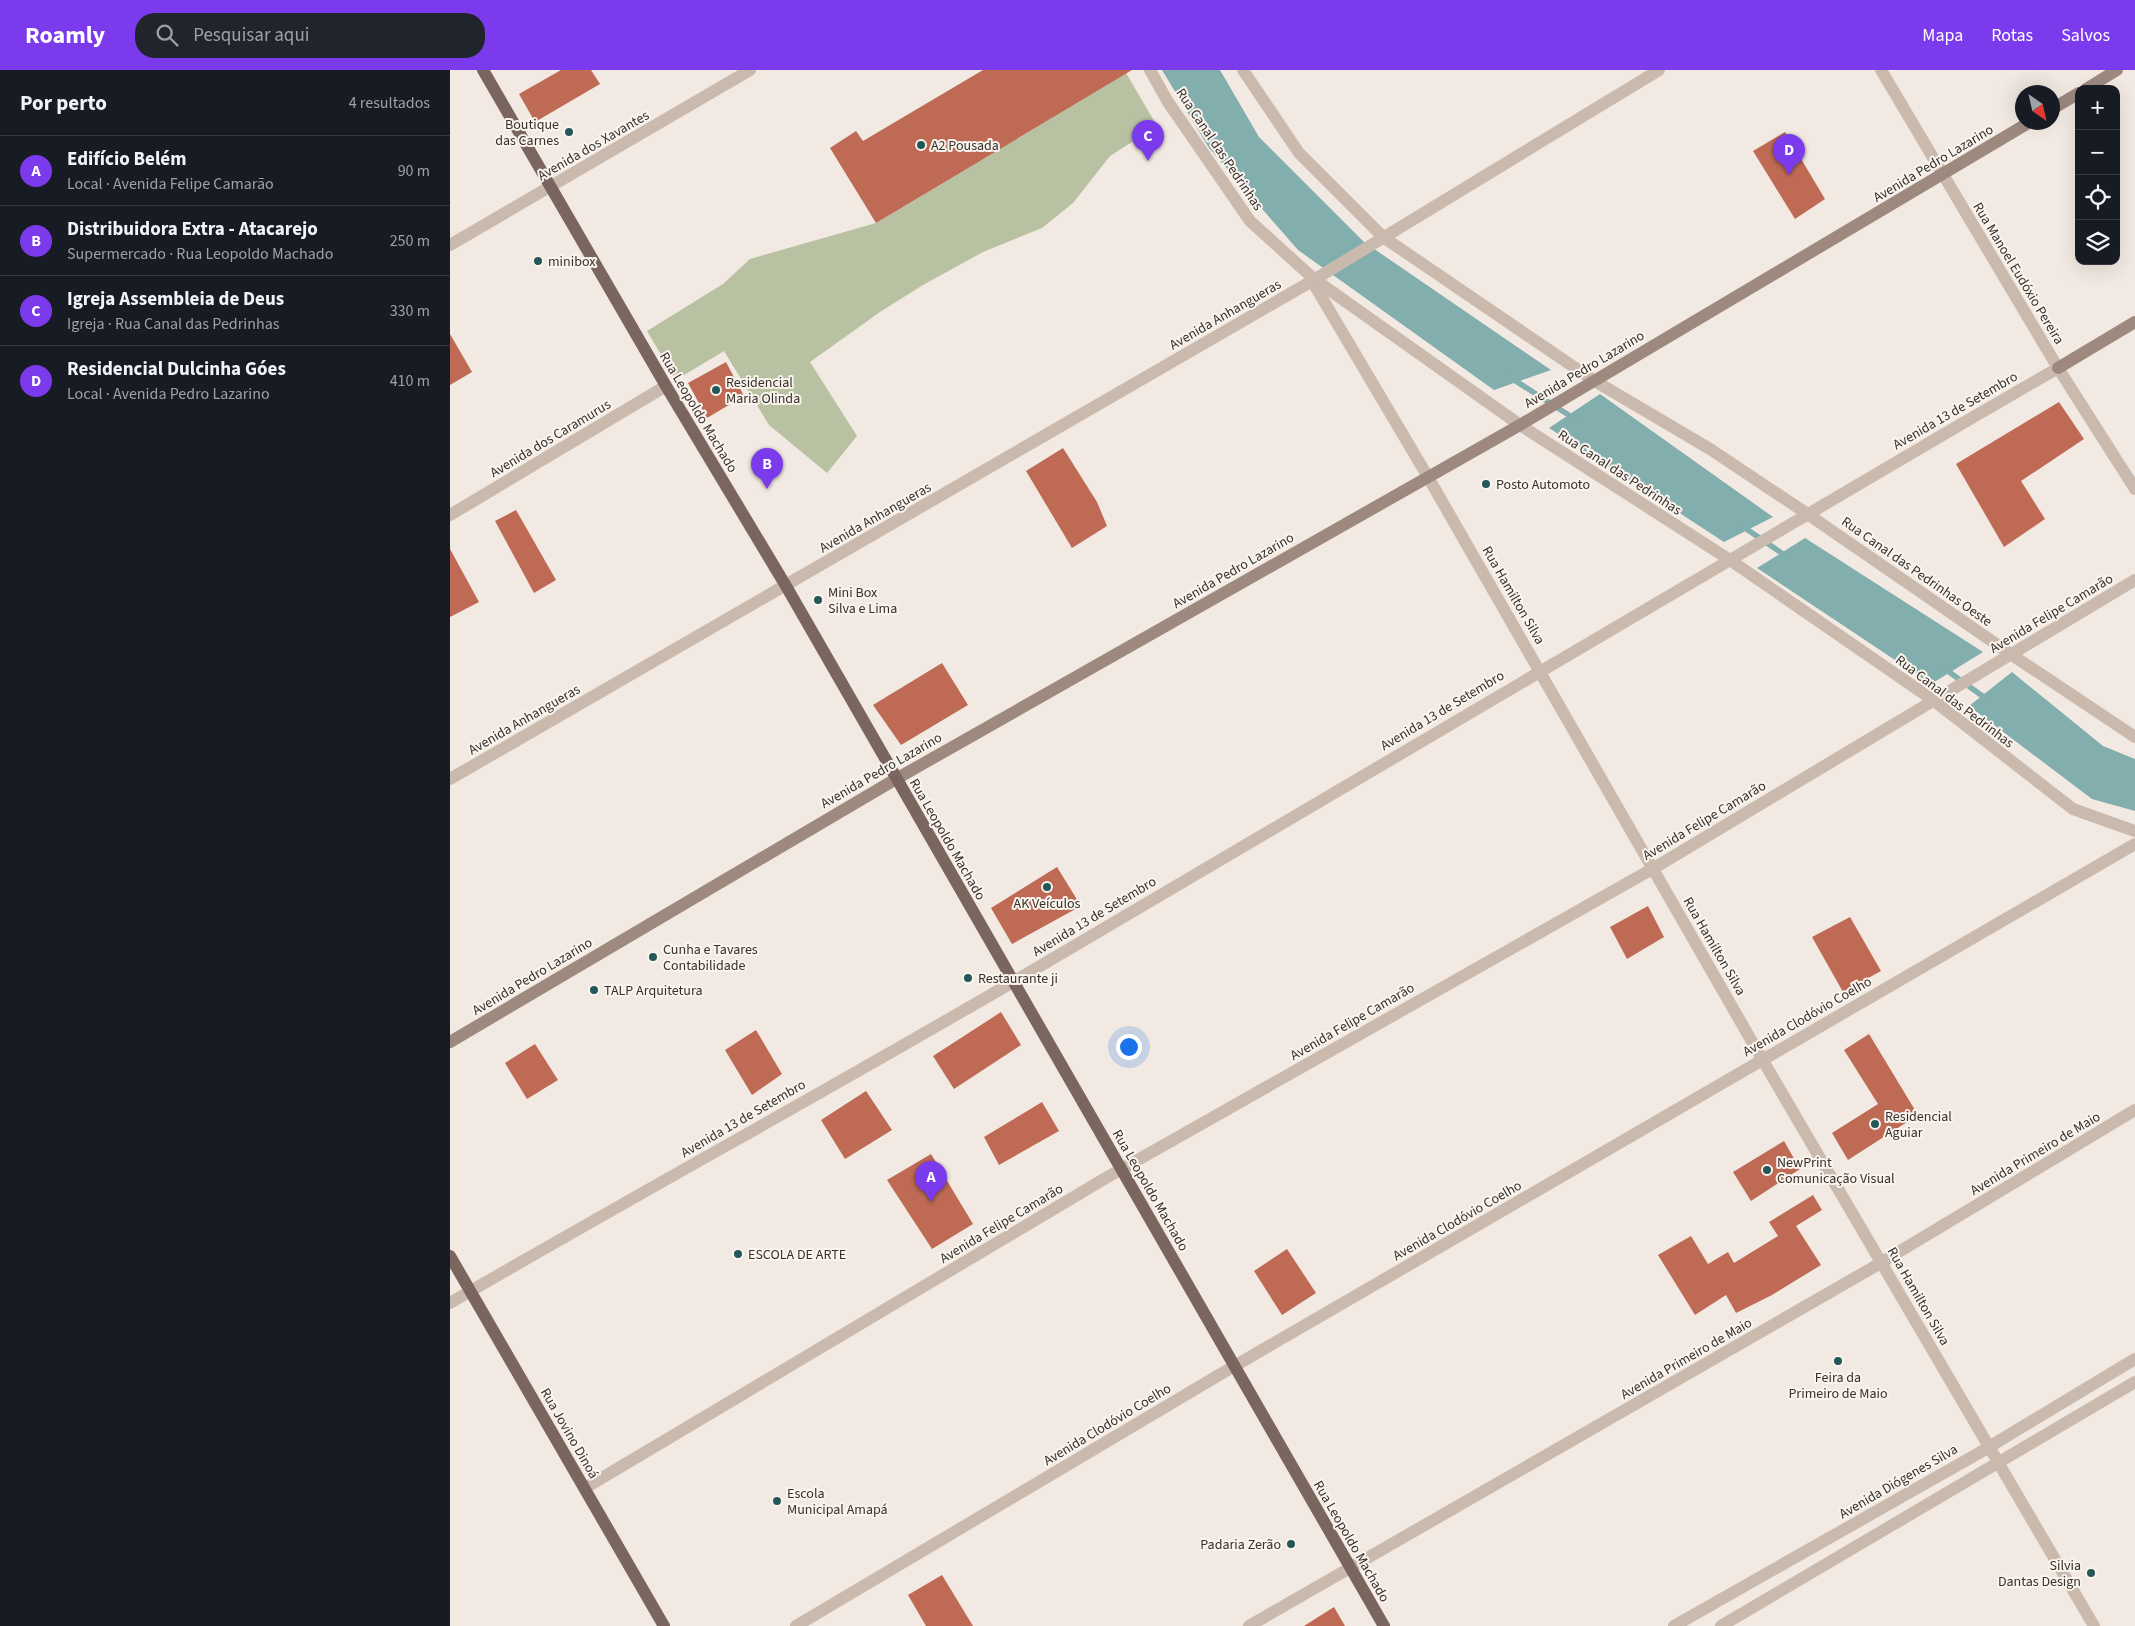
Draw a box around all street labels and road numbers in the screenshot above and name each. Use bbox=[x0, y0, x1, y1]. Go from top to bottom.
street label: Rua Canal das Pedrinhas bbox=[1171, 84, 1268, 215]
street label: Avenida dos Xavantes bbox=[534, 106, 653, 186]
street label: Avenida Pedro Lazarino bbox=[1870, 120, 1997, 208]
street label: Rua Manoel Eudóxio Pereira bbox=[1968, 199, 2069, 348]
street label: Avenida Anhangueras bbox=[1166, 275, 1285, 355]
street label: Avenida Pedro Lazarino bbox=[1521, 326, 1648, 414]
street label: Rua Leopoldo Machado bbox=[654, 349, 742, 477]
street label: Avenida 13 de Setembro bbox=[1889, 367, 2022, 455]
street label: Avenida dos Caramurus bbox=[486, 395, 615, 483]
street label: Rua Canal das Pedrinhas bbox=[1554, 425, 1685, 520]
street label: Avenida Anhangueras bbox=[816, 478, 935, 558]
street label: Rua Canal das Pedrinhas Oeste bbox=[1837, 512, 1996, 632]
street label: Avenida Pedro Lazarino bbox=[1169, 528, 1298, 614]
street label: Rua Hamilton Silva bbox=[1477, 543, 1549, 648]
street label: Avenida Felipe Camarão bbox=[1986, 569, 2117, 659]
street label: Rua Canal das Pedrinhas bbox=[1891, 651, 2018, 753]
street label: Avenida 13 de Setembro bbox=[1377, 666, 1508, 756]
street label: Avenida Anhangueras bbox=[465, 680, 584, 760]
street label: Avenida Pedro Lazarino bbox=[817, 728, 946, 814]
street label: Rua Leopoldo Machado bbox=[904, 775, 990, 904]
street label: Avenida Felipe Camarão bbox=[1639, 776, 1770, 866]
street label: Avenida 13 de Setembro bbox=[1029, 872, 1160, 962]
street label: Rua Hamilton Silva bbox=[1678, 894, 1750, 999]
street label: Avenida Pedro Lazarino bbox=[469, 933, 596, 1021]
street label: Avenida Clodóvio Coelho bbox=[1739, 972, 1876, 1062]
street label: Avenida Felipe Camarão bbox=[1287, 978, 1418, 1066]
street label: Avenida 13 de Setembro bbox=[677, 1075, 810, 1163]
street label: Avenida Primeiro de Maio bbox=[1967, 1107, 2104, 1201]
street label: Rua Leopoldo Machado bbox=[1107, 1126, 1193, 1255]
street label: Avenida Clodóvio Coelho bbox=[1389, 1176, 1526, 1266]
street label: Avenida Felipe Camarão bbox=[936, 1179, 1067, 1269]
street label: Rua Hamilton Silva bbox=[1882, 1244, 1954, 1349]
street label: Avenida Primeiro de Maio bbox=[1617, 1313, 1756, 1405]
street label: Avenida Clodóvio Coelho bbox=[1040, 1379, 1175, 1471]
street label: Rua Jovino Dinoá bbox=[535, 1384, 603, 1483]
street label: Avenida Diógenes Silva bbox=[1835, 1440, 1962, 1524]
street label: Rua Leopoldo Machado bbox=[1308, 1477, 1394, 1606]

